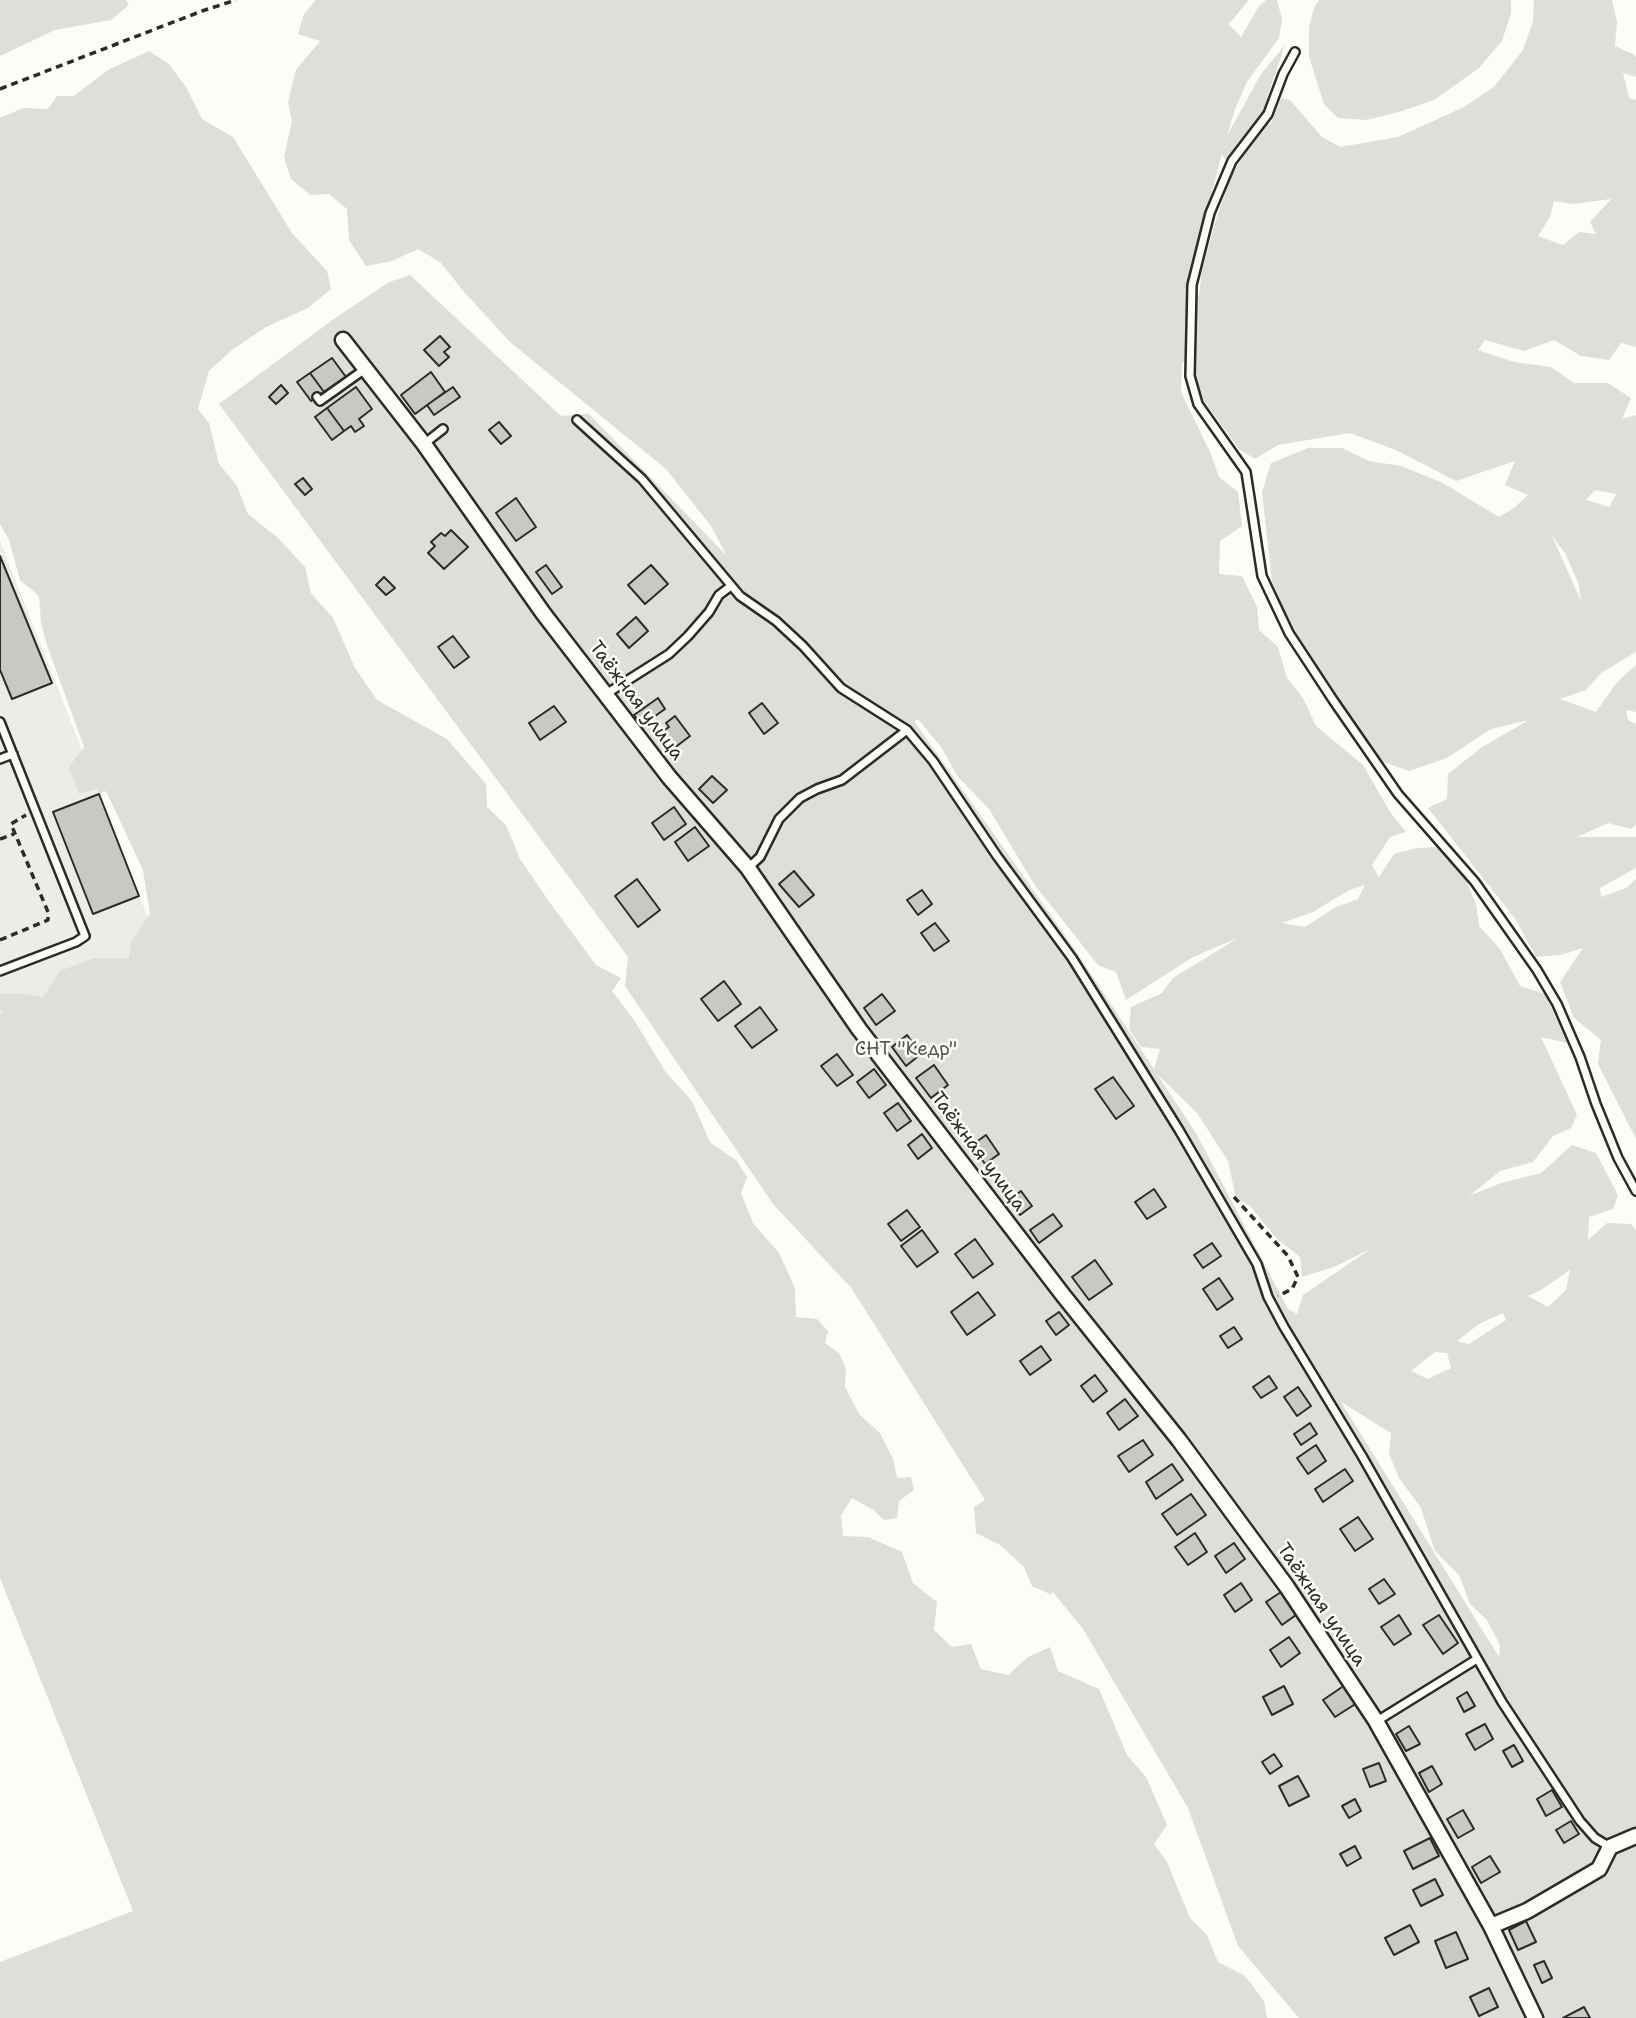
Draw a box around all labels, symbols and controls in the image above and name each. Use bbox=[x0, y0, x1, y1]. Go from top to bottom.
street label: Таёжная улица bbox=[584, 637, 688, 765]
park label: СНТ "Кедр" bbox=[855, 1039, 957, 1061]
street label: Таёжная улица bbox=[926, 1088, 1030, 1216]
street label: Таёжная улица bbox=[1271, 1539, 1371, 1671]

